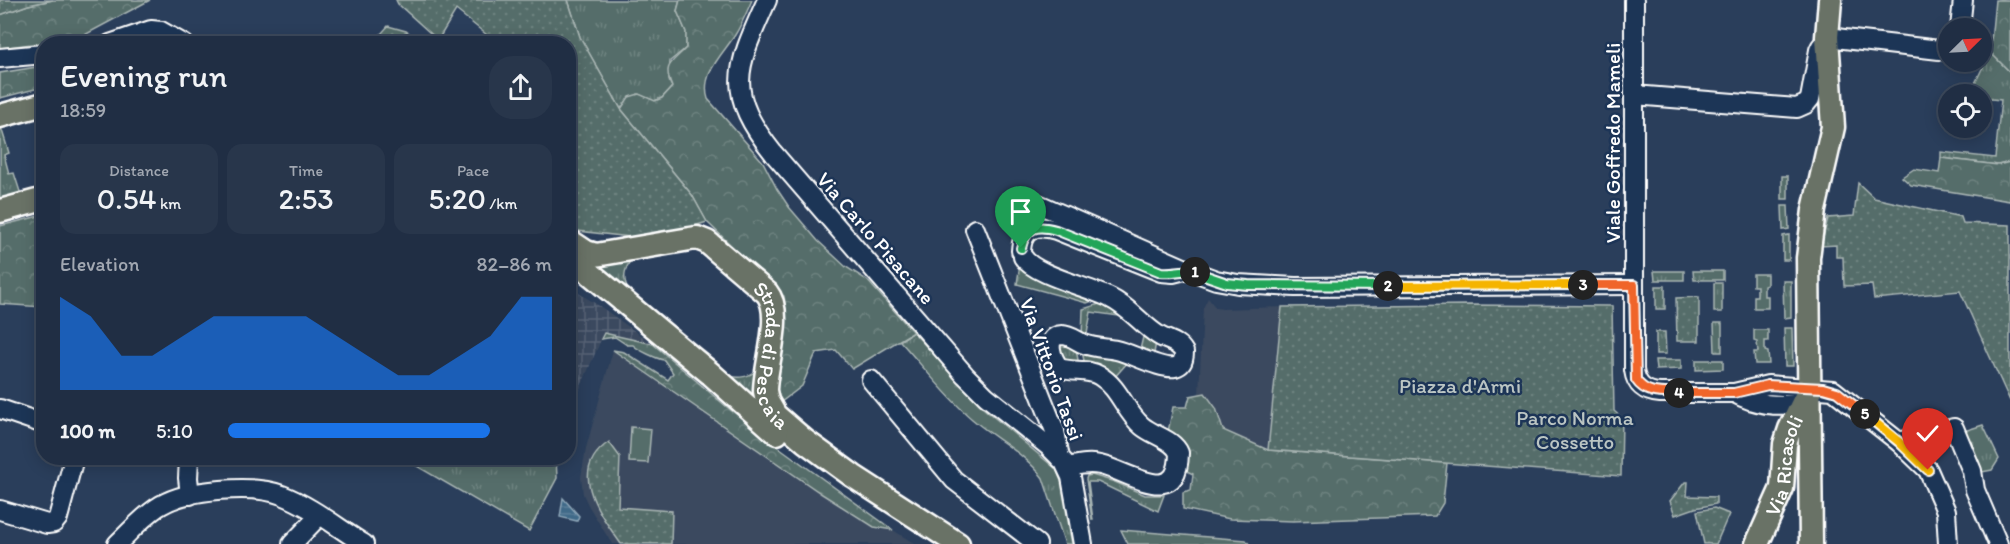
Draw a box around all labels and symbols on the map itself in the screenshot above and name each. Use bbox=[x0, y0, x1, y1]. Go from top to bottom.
north arrow bbox=[1938, 18, 1992, 72]
street label: Viale Goffredo Mameli bbox=[1600, 43, 1625, 243]
street label: Via Carlo Pisacane bbox=[812, 167, 940, 309]
pin bbox=[995, 186, 1046, 248]
pin: 1 bbox=[1180, 257, 1210, 287]
pin: 3 bbox=[1568, 270, 1598, 300]
pin: 2 bbox=[1373, 271, 1403, 301]
street label: Strada di Pescaia bbox=[749, 275, 794, 434]
street label: Via Vittorio Tassi bbox=[1015, 294, 1089, 444]
park label: Piazza d'Armi bbox=[1399, 373, 1521, 398]
pin: 4 bbox=[1664, 378, 1694, 408]
pin: 5 bbox=[1850, 399, 1880, 429]
park label: Parco Norma Cossetto bbox=[1516, 405, 1634, 454]
pin bbox=[1902, 408, 1953, 470]
street label: Via Ricasoli bbox=[1759, 411, 1808, 520]

